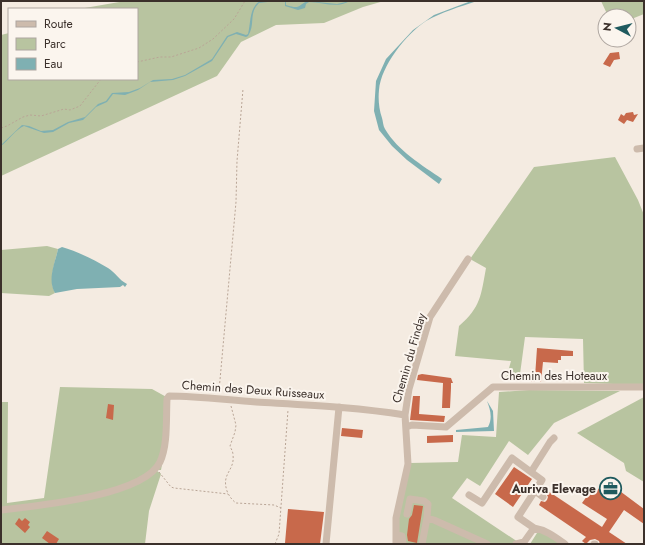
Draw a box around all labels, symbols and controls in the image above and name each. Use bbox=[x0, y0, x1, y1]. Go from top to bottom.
legend bbox=[8, 8, 138, 80]
north arrow bbox=[597, 8, 637, 48]
text: Route bbox=[44, 15, 73, 33]
text: N bbox=[599, 21, 616, 32]
text: Parc bbox=[44, 35, 66, 53]
text: Eau bbox=[44, 55, 63, 73]
street label: Chemin du Finday bbox=[388, 310, 431, 405]
street label: Chemin des Hoteaux bbox=[501, 367, 608, 385]
street label: Chemin des Deux Ruisseaux bbox=[181, 376, 326, 404]
office icon: Auriva Elevage bbox=[598, 476, 624, 502]
place label: Auriva Elevage bbox=[511, 480, 596, 498]

